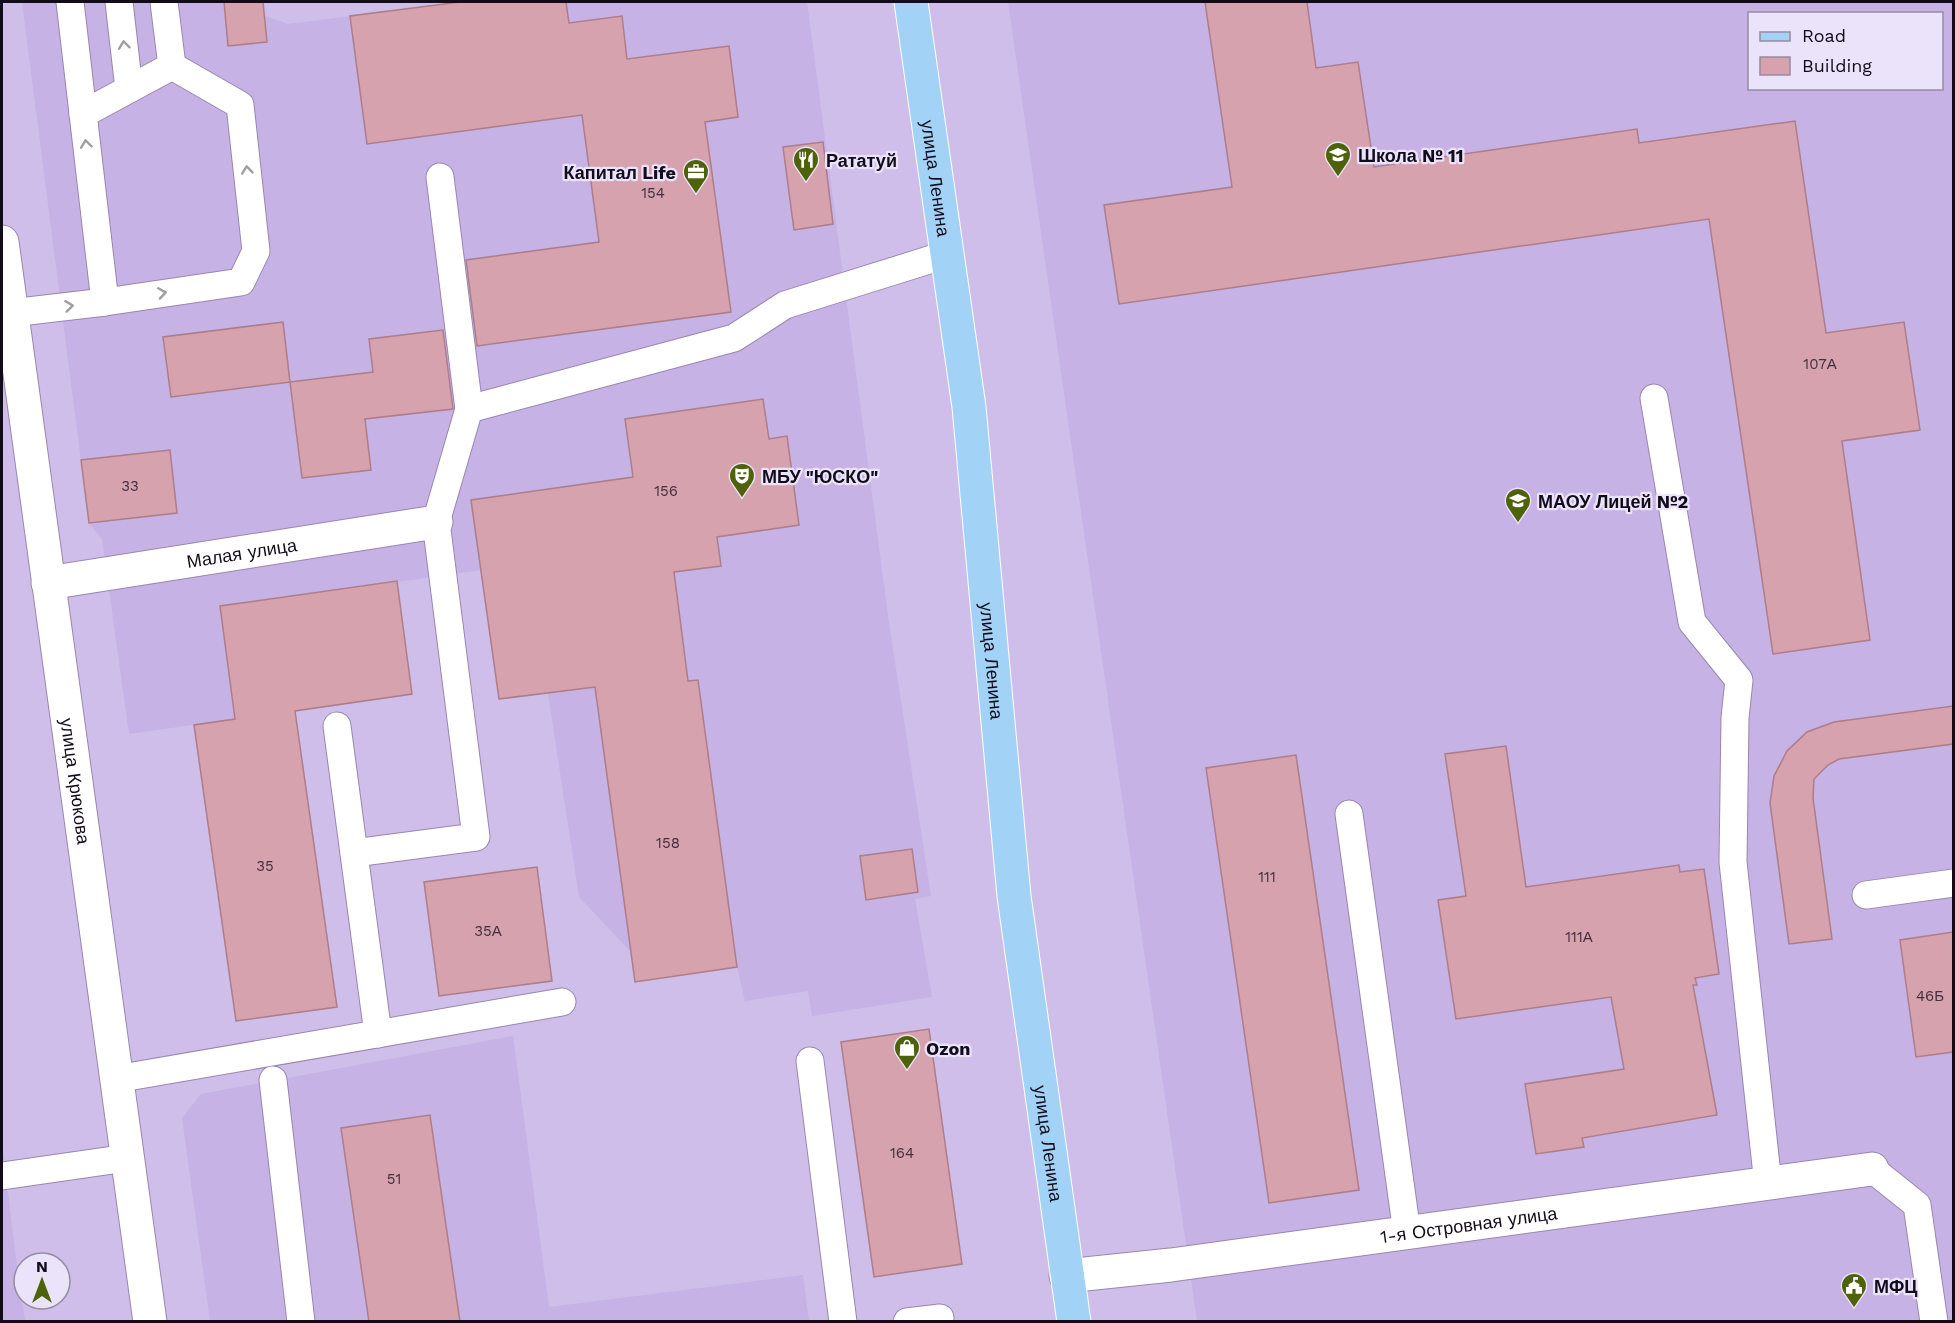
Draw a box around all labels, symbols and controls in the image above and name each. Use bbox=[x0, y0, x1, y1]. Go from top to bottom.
legend bbox=[1748, 12, 1943, 90]
text: Road bbox=[1802, 25, 1846, 46]
one-way arrow bbox=[118, 41, 131, 50]
text: Building bbox=[1802, 55, 1872, 76]
street label: улица Ленина bbox=[918, 119, 955, 239]
one-way arrow bbox=[81, 139, 93, 148]
school or university icon: Школа № 11 bbox=[1323, 140, 1353, 178]
restaurant icon: Рататуй bbox=[791, 145, 821, 183]
place label: Школа № 11 bbox=[1358, 145, 1463, 166]
place label: Рататуй bbox=[826, 150, 897, 171]
office icon: Капитал Life bbox=[681, 157, 711, 195]
place label: Капитал Life bbox=[564, 162, 676, 183]
one-way arrow bbox=[242, 166, 254, 175]
house number: 154 bbox=[641, 184, 665, 202]
one-way arrow bbox=[158, 288, 167, 300]
one-way arrow bbox=[65, 301, 74, 313]
house number: 107А bbox=[1803, 355, 1837, 373]
theatre icon: МБУ "ЮСКО" bbox=[727, 461, 757, 499]
place label: МБУ "ЮСКО" bbox=[762, 466, 878, 487]
house number: 33 bbox=[121, 477, 139, 495]
house number: 156 bbox=[654, 482, 678, 500]
school or university icon: МАОУ Лицей №2 bbox=[1503, 486, 1533, 524]
place label: МАОУ Лицей №2 bbox=[1538, 491, 1688, 512]
street label: Малая улица bbox=[185, 533, 299, 572]
street label: улица Ленина bbox=[977, 601, 1008, 721]
street label: улица Крюкова bbox=[57, 717, 95, 846]
house number: 158 bbox=[656, 834, 680, 852]
house number: 35 bbox=[256, 857, 274, 875]
house number: 111 bbox=[1258, 868, 1276, 886]
house number: 35А bbox=[474, 922, 502, 940]
house number: 111А bbox=[1565, 928, 1593, 946]
house number: 46Б bbox=[1916, 987, 1944, 1005]
shop icon: Ozon bbox=[892, 1033, 922, 1071]
place label: Ozon bbox=[926, 1038, 970, 1059]
street label: улица Ленина bbox=[1030, 1084, 1068, 1204]
house number: 164 bbox=[890, 1144, 914, 1162]
house number: 51 bbox=[387, 1170, 401, 1188]
street label: 1-я Островная улица bbox=[1379, 1202, 1559, 1247]
north arrow bbox=[12, 1251, 72, 1311]
text: N bbox=[36, 1257, 48, 1276]
public building icon: МФЦ bbox=[1839, 1271, 1869, 1309]
place label: МФЦ bbox=[1874, 1276, 1918, 1297]

